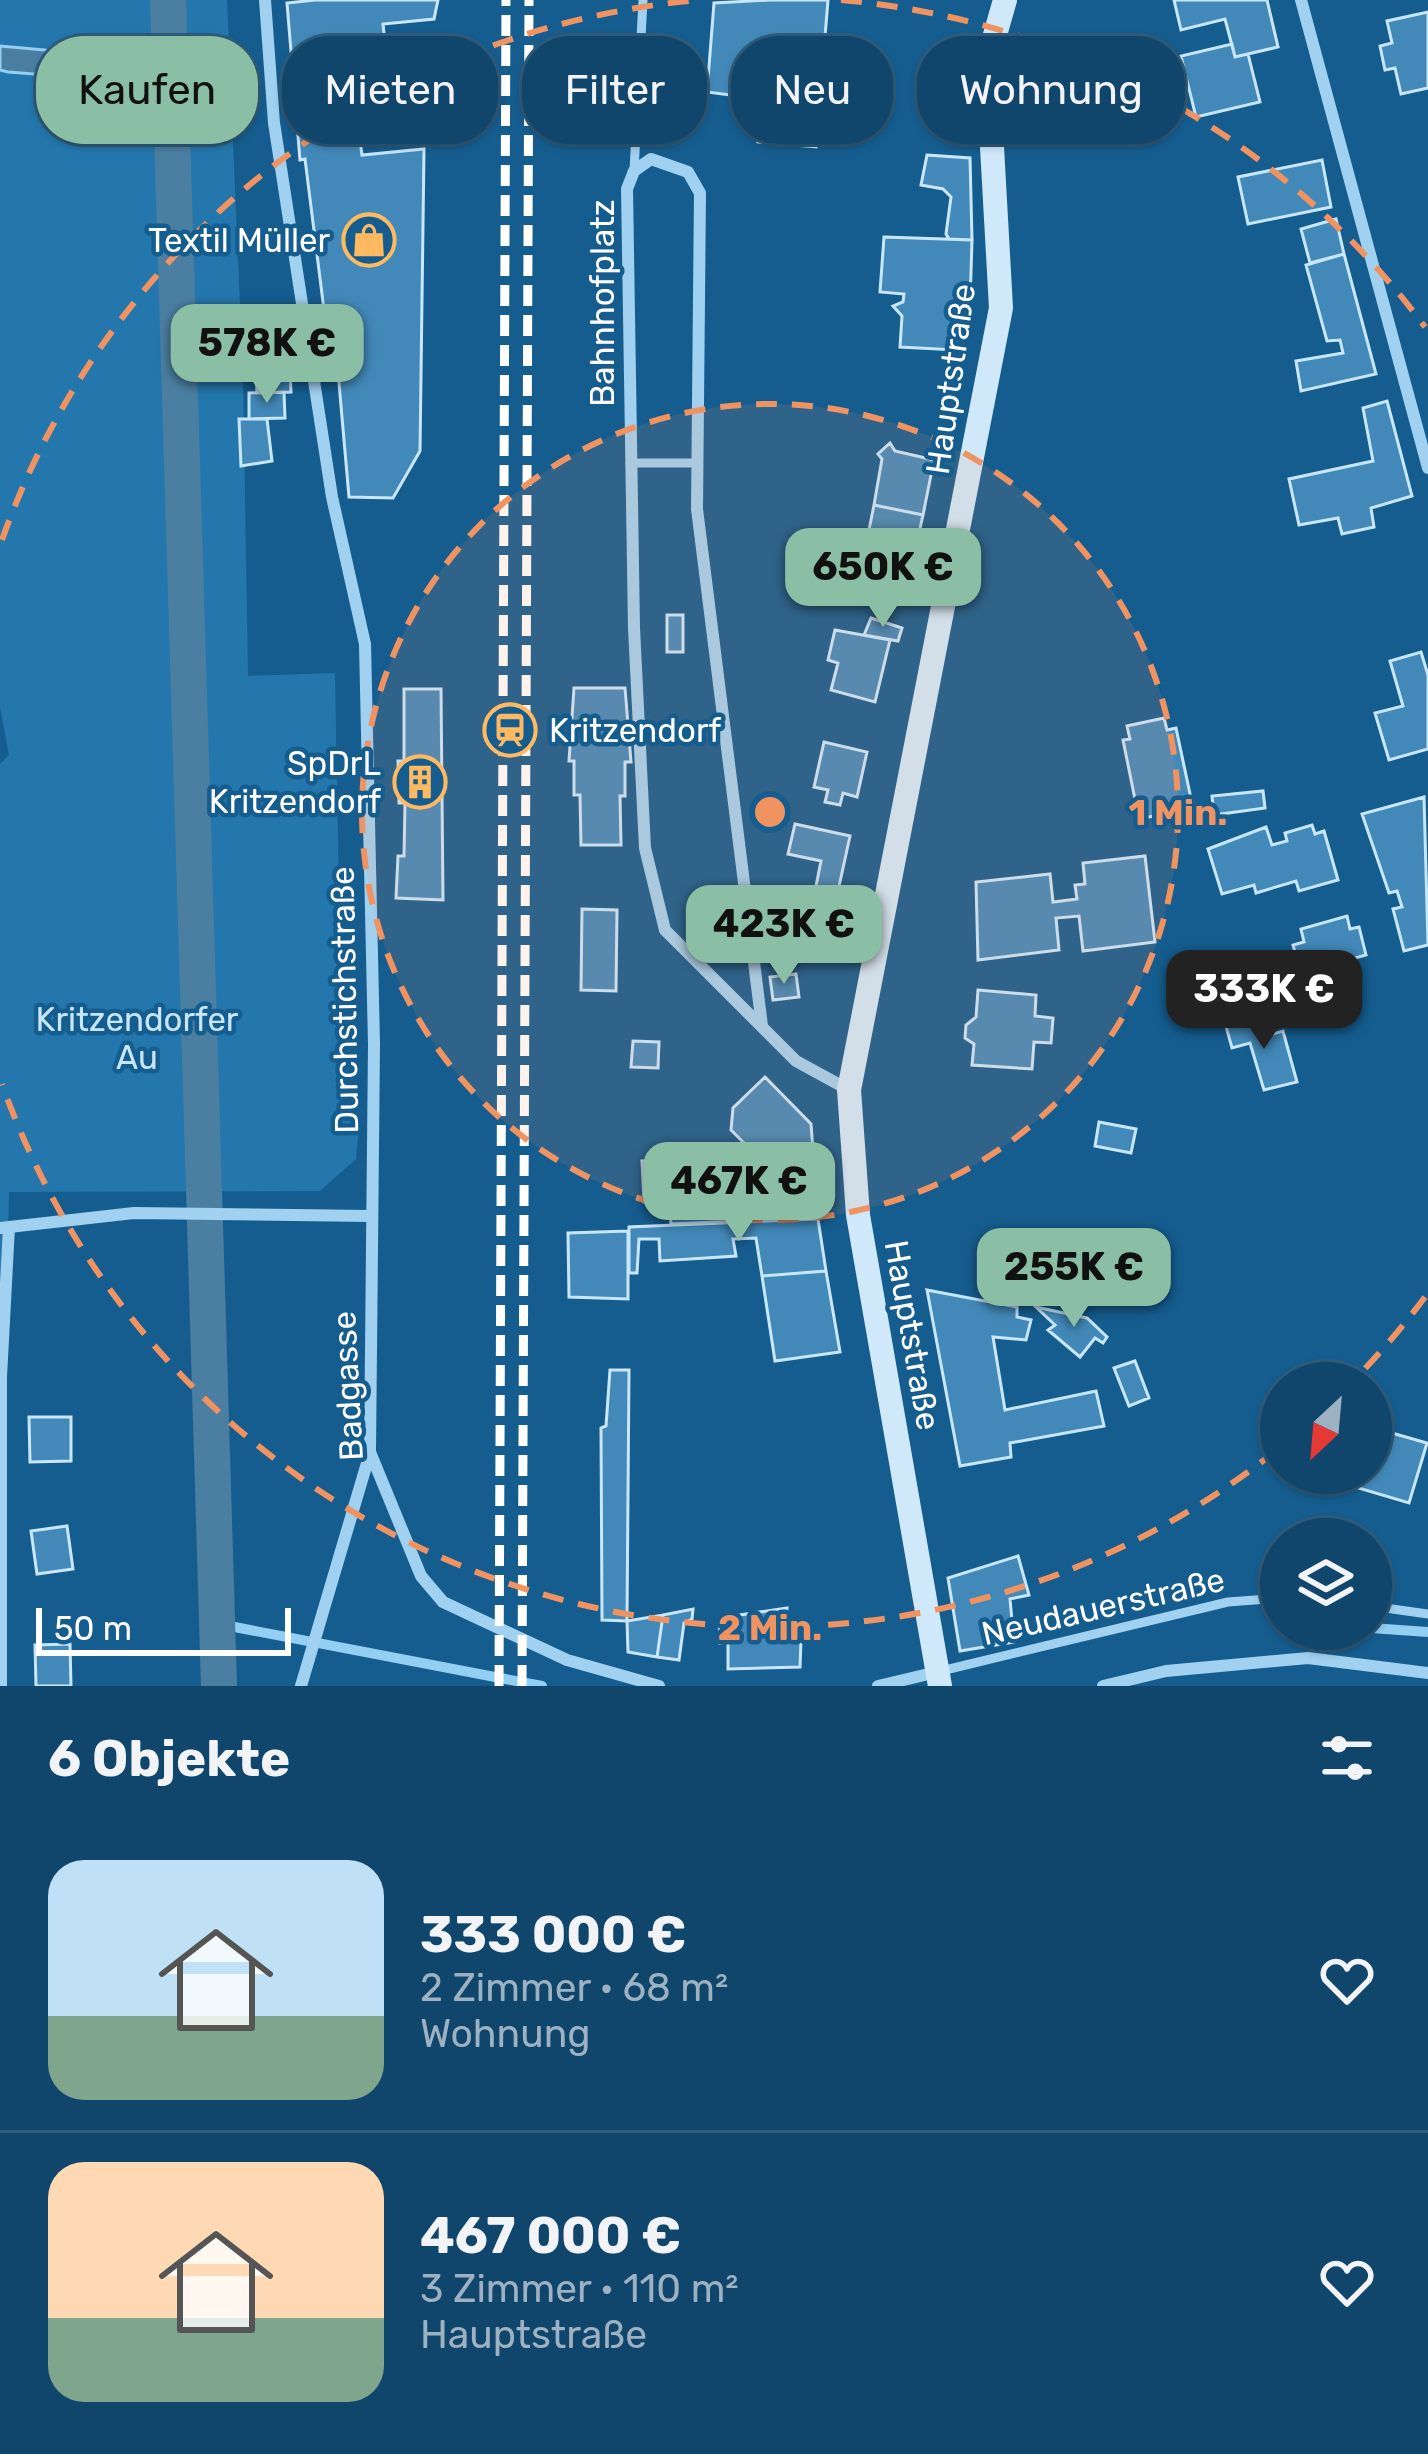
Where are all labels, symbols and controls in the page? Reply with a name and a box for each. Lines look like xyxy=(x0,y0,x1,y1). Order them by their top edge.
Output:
chip: Kaufen xyxy=(36,36,258,144)
chip: Mieten xyxy=(282,36,498,144)
chip: Filter xyxy=(522,36,707,144)
chip: Neu xyxy=(731,36,893,144)
chip: Wohnung xyxy=(917,36,1185,144)
street label: Bahnhofplatz xyxy=(583,199,622,407)
shop icon: Textil Müller xyxy=(341,212,397,268)
place label: Textil Müller xyxy=(148,221,330,260)
street label: Hauptstraße xyxy=(918,281,983,477)
pin: 578K € xyxy=(169,304,365,406)
text: 578K € xyxy=(198,320,336,366)
pin: 650K € xyxy=(785,528,981,630)
text: 650K € xyxy=(812,544,954,590)
station icon: Kritzendorf xyxy=(482,702,538,758)
place label: Kritzendorf xyxy=(549,711,721,750)
place label: SpDrL Kritzendorf xyxy=(209,744,381,821)
building icon: SpDrL Kritzendorf xyxy=(392,754,448,810)
centre of rings xyxy=(749,791,791,833)
text: 1 Min. xyxy=(1128,791,1228,834)
street label: Durchstichstraße xyxy=(323,866,366,1134)
pin: 423K € xyxy=(686,885,882,987)
text: 423K € xyxy=(713,901,855,947)
pin: 333K € xyxy=(1166,950,1362,1052)
text: 333K € xyxy=(1193,966,1335,1012)
park label: Kritzendorfer Au xyxy=(36,1000,239,1077)
pin: 467K € xyxy=(641,1142,837,1244)
text: 467K € xyxy=(670,1158,808,1204)
pin: 255K € xyxy=(976,1228,1172,1330)
street label: Hauptstraße xyxy=(877,1237,948,1433)
text: 255K € xyxy=(1004,1244,1144,1290)
street label: Badgasse xyxy=(324,1310,371,1462)
north arrow xyxy=(1260,1362,1392,1494)
map controls xyxy=(1260,1362,1392,1650)
button: layers xyxy=(1260,1518,1392,1650)
street label: Neudauerstraße xyxy=(978,1560,1228,1653)
scale bar xyxy=(36,1602,291,1655)
text: 2 Min. xyxy=(718,1606,822,1649)
text: 50 m xyxy=(54,1609,132,1648)
icon: filters xyxy=(1314,1725,1380,1791)
text: 6 Objekte xyxy=(48,1728,290,1789)
text: 333 000 € xyxy=(420,1904,687,1965)
icon: home xyxy=(144,1908,288,2052)
icon: heart xyxy=(1314,1947,1380,2013)
text: 2 Zimmer · 68 m² xyxy=(420,1965,728,2011)
text: Wohnung xyxy=(420,2011,591,2057)
text: 467 000 € xyxy=(420,2205,681,2266)
icon: home xyxy=(144,2210,288,2354)
icon: heart xyxy=(1314,2249,1380,2315)
text: 3 Zimmer · 110 m² xyxy=(420,2266,739,2312)
text: Hauptstraße xyxy=(420,2312,647,2358)

